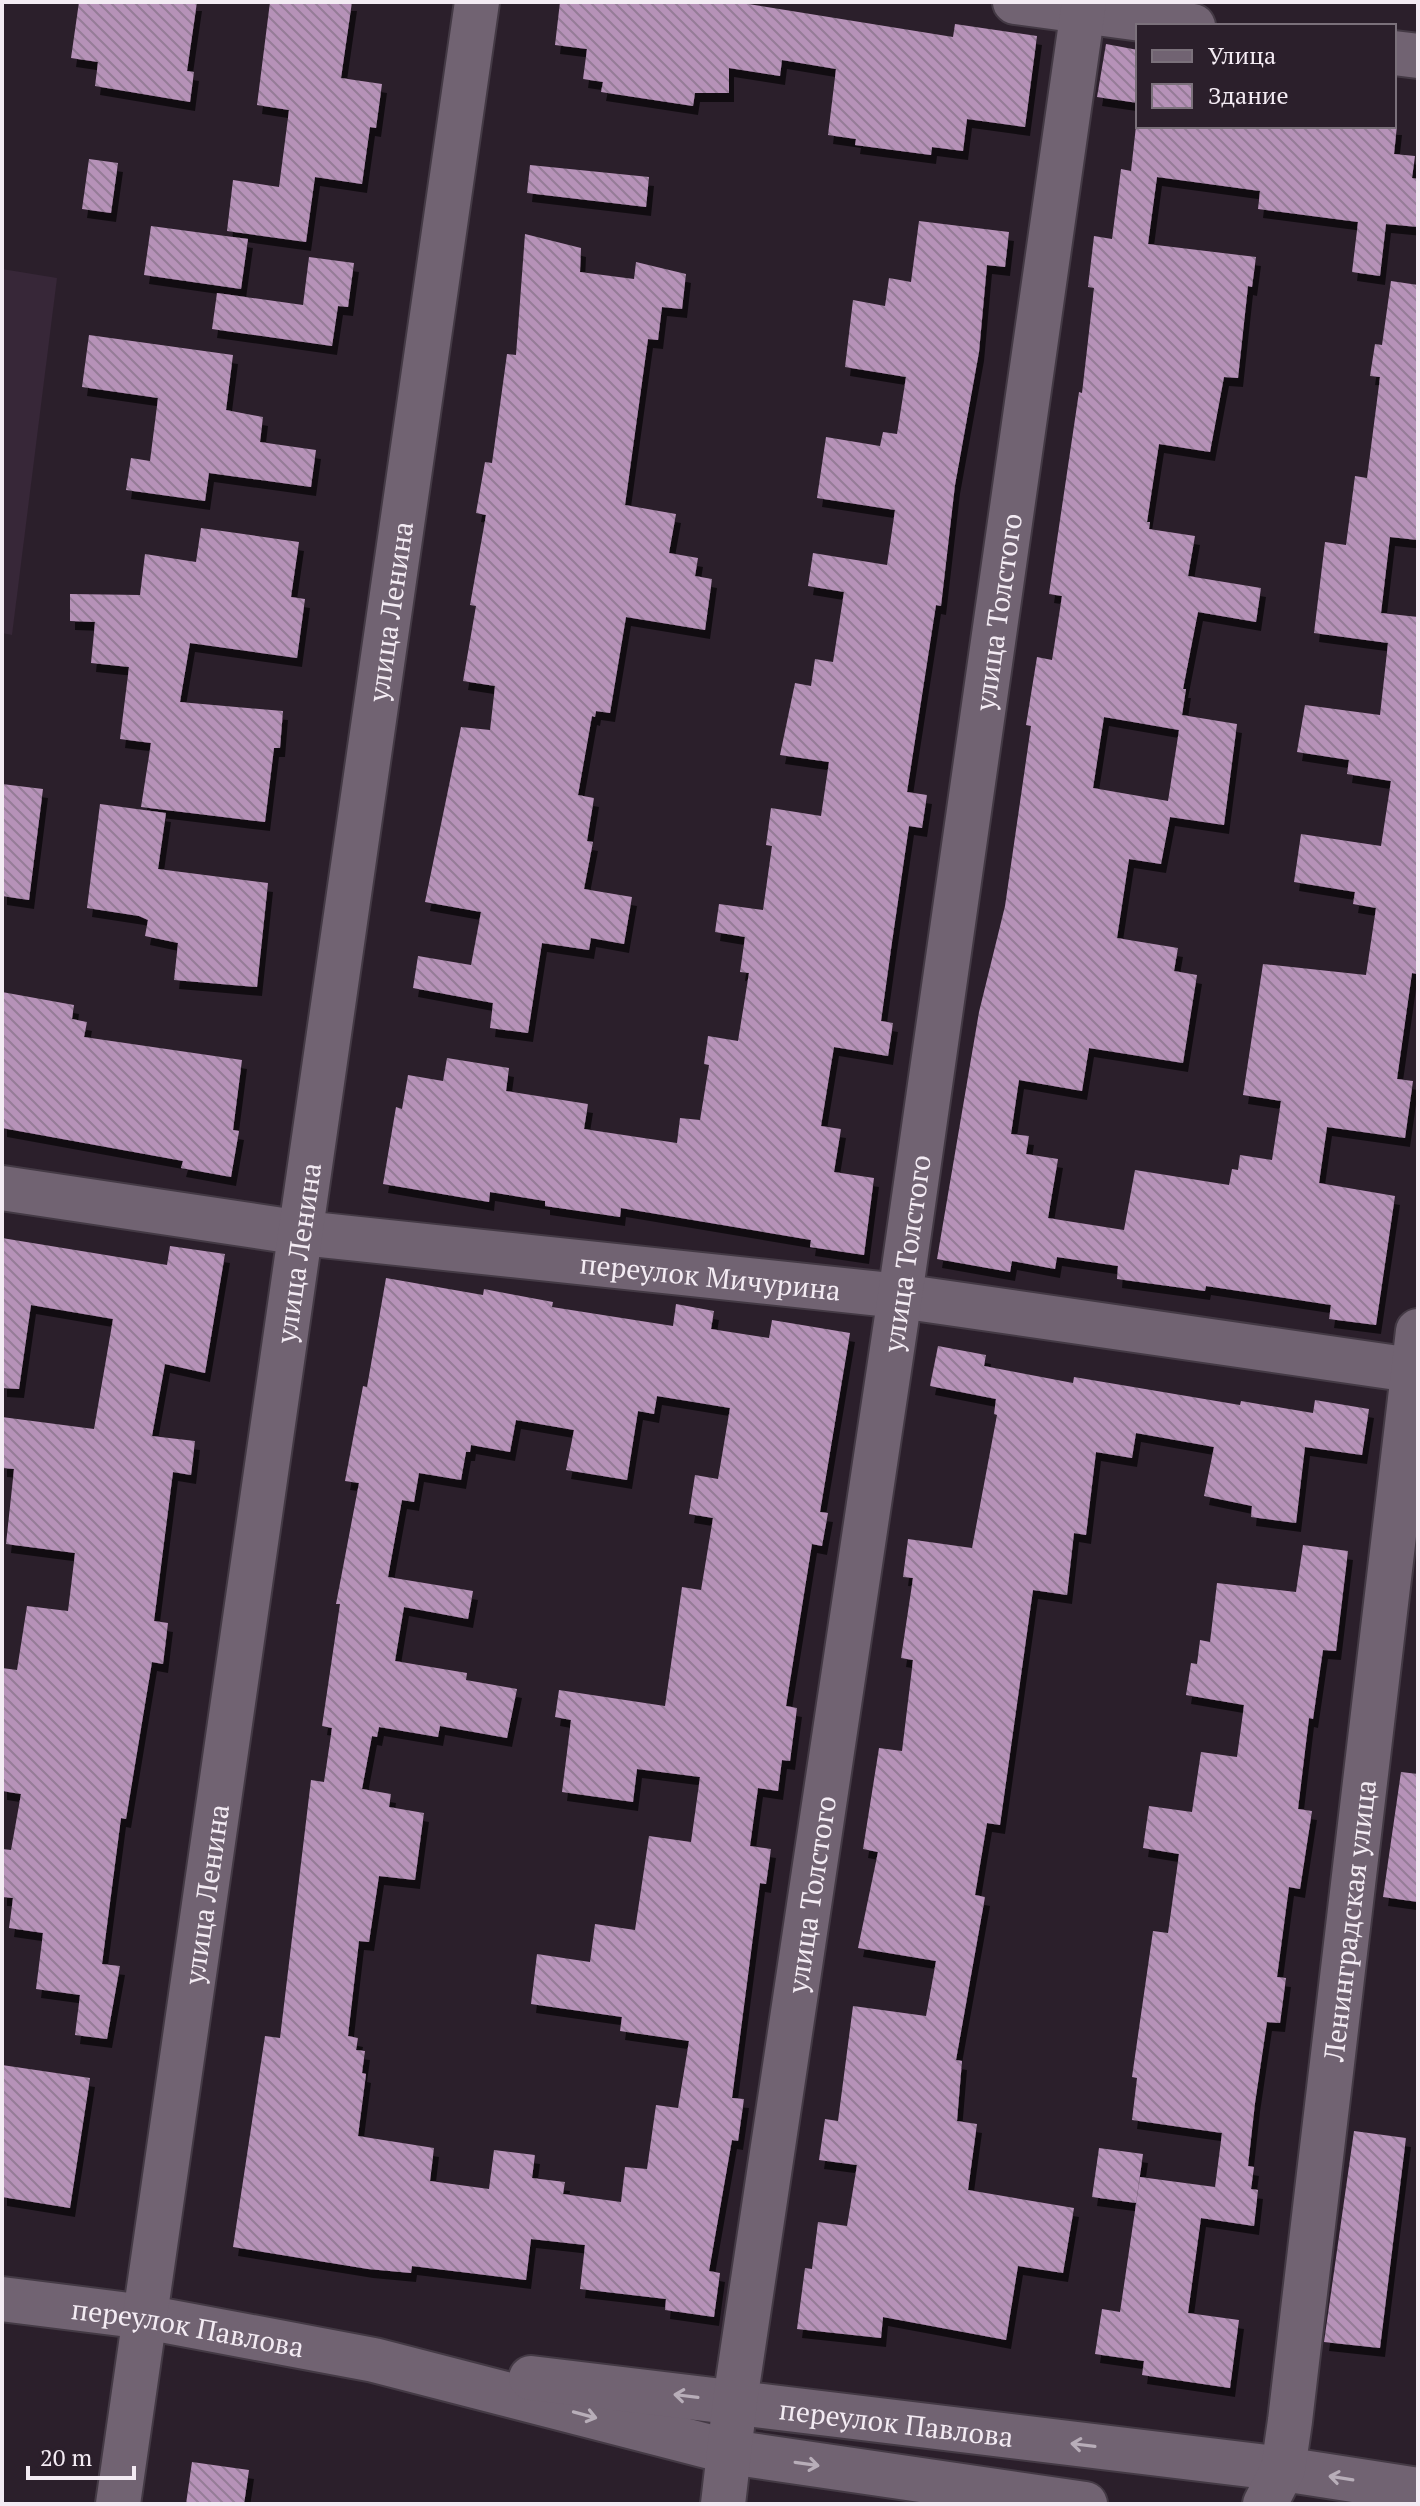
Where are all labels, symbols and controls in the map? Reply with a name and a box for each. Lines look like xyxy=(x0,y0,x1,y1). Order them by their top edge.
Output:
legend xyxy=(1136,24,1396,128)
text: Улица xyxy=(1208,39,1276,71)
text: Здание xyxy=(1208,79,1289,111)
street label: улица Толстого xyxy=(965,511,1030,714)
street label: улица Ленина xyxy=(358,519,421,705)
street label: улица Толстого xyxy=(873,1152,938,1356)
street label: улица Ленина xyxy=(266,1160,329,1346)
street label: переулок Мичурина xyxy=(578,1244,843,1308)
street label: Ленинградская улица xyxy=(1314,1778,1384,2064)
street label: улица Толстого xyxy=(778,1793,844,1996)
street label: улица Ленина xyxy=(174,1802,237,1988)
street label: переулок Павлова xyxy=(69,2289,307,2365)
one-way arrow xyxy=(673,2388,700,2403)
street label: переулок Павлова xyxy=(777,2390,1015,2455)
one-way arrow xyxy=(571,2408,597,2423)
scale bar xyxy=(28,2430,134,2480)
one-way arrow xyxy=(1070,2437,1097,2452)
text: 20 m xyxy=(40,2441,92,2473)
one-way arrow xyxy=(794,2457,819,2472)
one-way arrow xyxy=(1329,2470,1354,2485)

